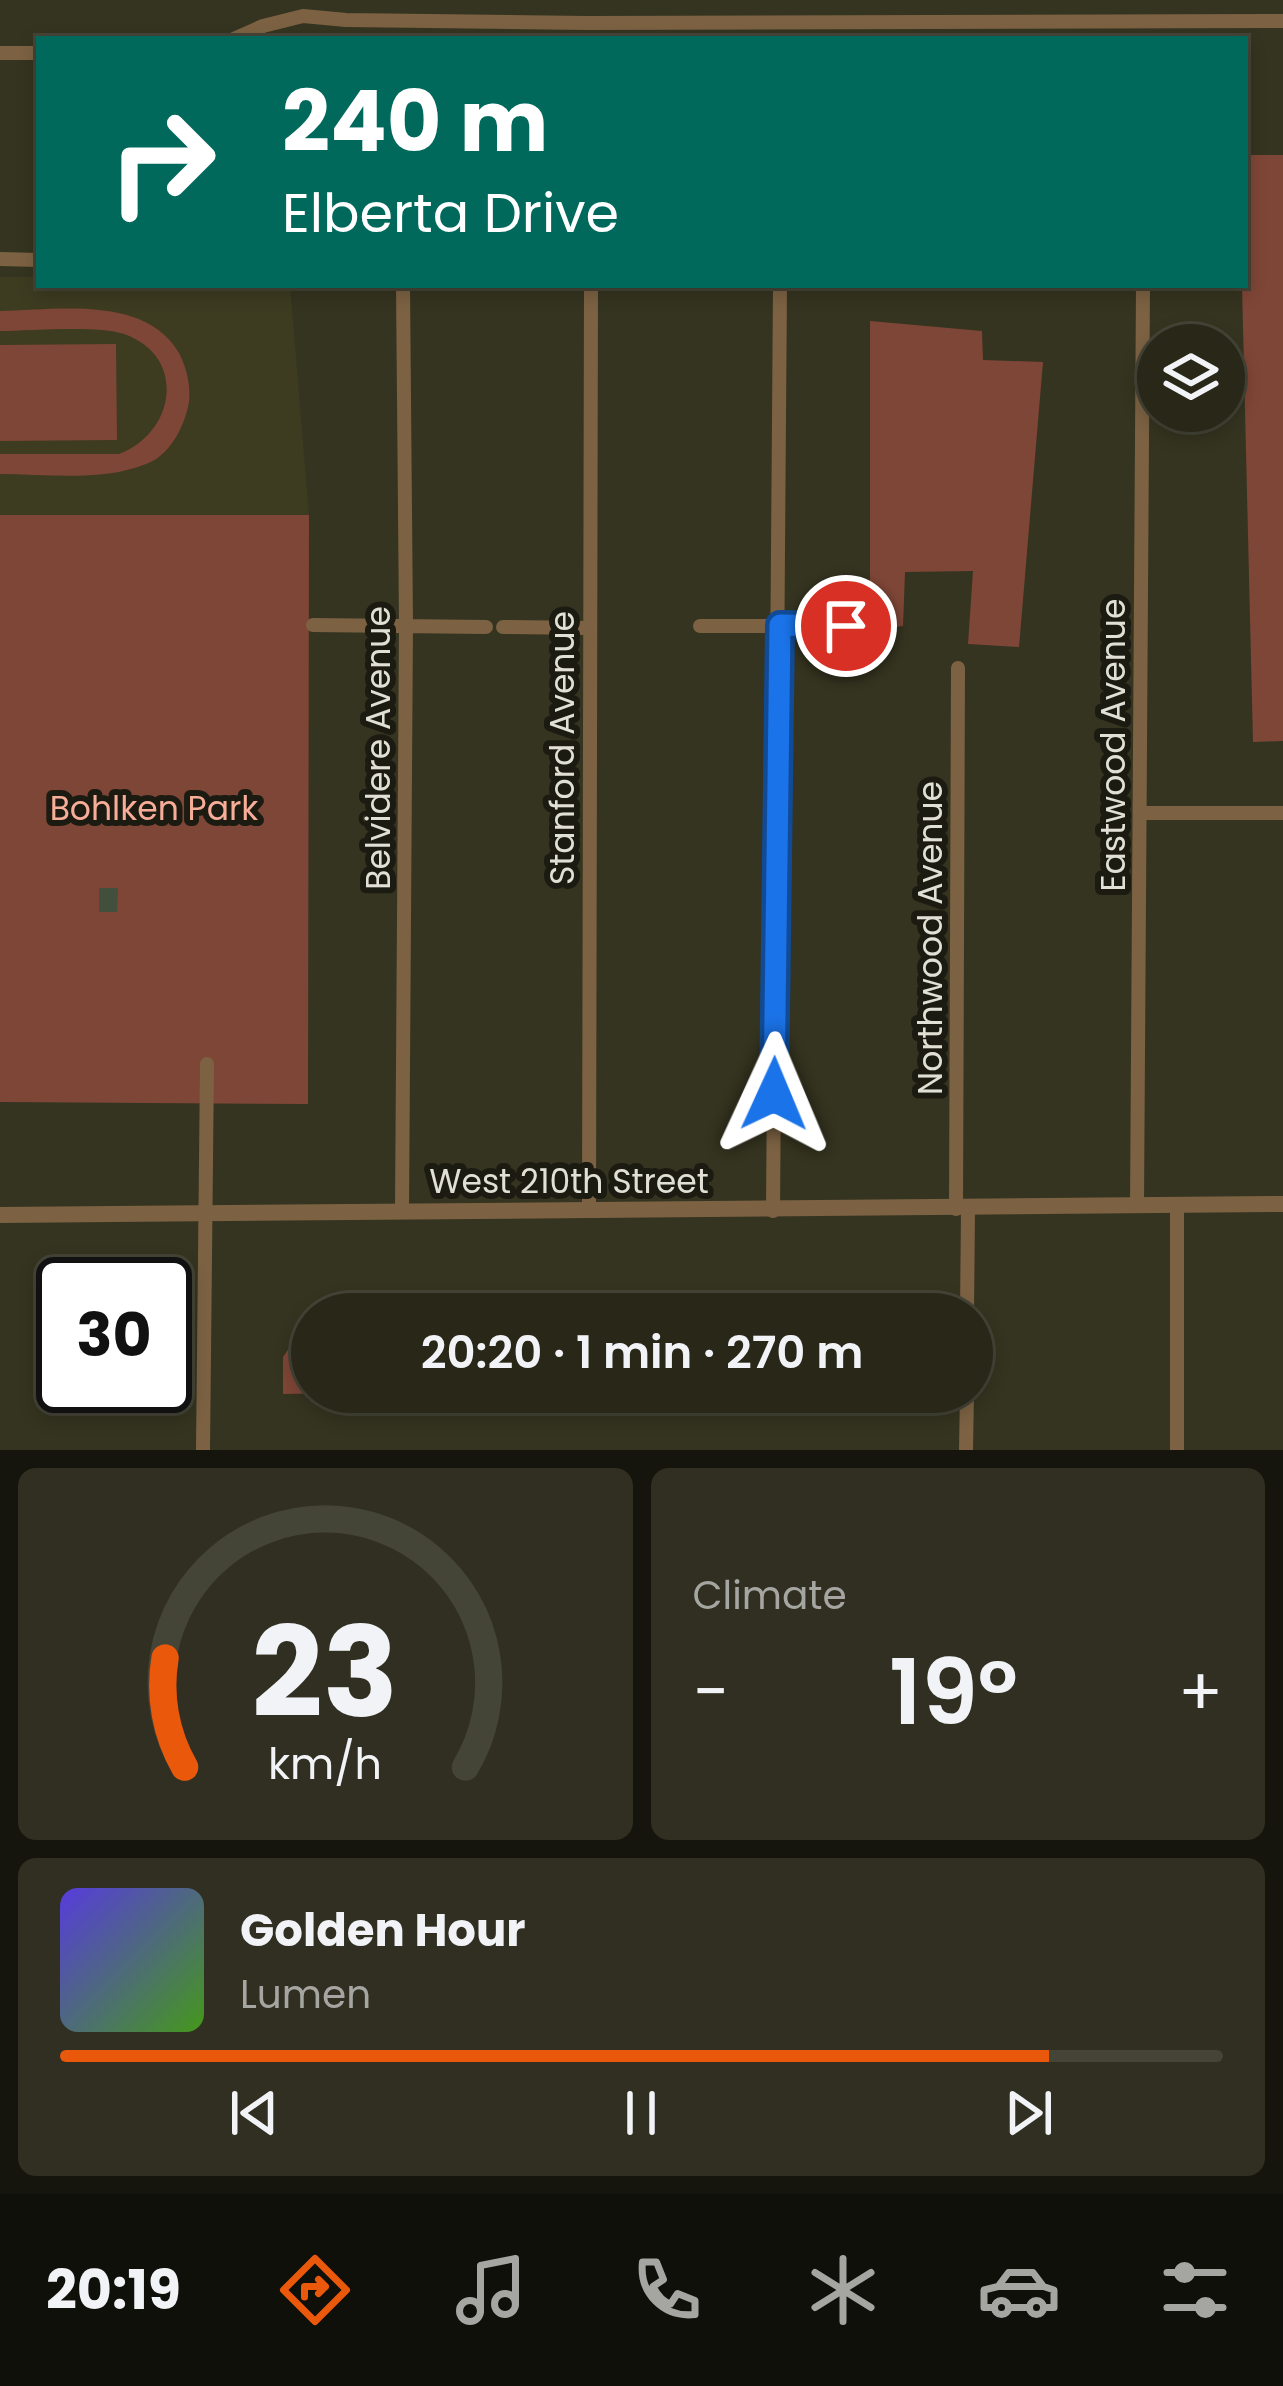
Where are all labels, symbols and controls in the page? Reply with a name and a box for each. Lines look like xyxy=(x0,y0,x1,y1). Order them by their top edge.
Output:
text: 240 m xyxy=(282,63,548,180)
icon: right xyxy=(84,84,240,240)
text: Elberta Drive xyxy=(282,175,619,251)
map controls xyxy=(1137,324,1245,432)
button: layers xyxy=(1137,324,1245,432)
pin xyxy=(795,575,897,677)
icon: arrive xyxy=(813,593,879,659)
street label: Eastwood Avenue xyxy=(1090,599,1137,891)
street label: Belvidere Avenue xyxy=(355,606,402,890)
street label: Stanford Avenue xyxy=(539,611,586,885)
street label: Northwood Avenue xyxy=(907,781,954,1095)
park label: Bohlken Park xyxy=(50,785,258,832)
position arrow xyxy=(711,1031,837,1157)
street label: West 210th Street xyxy=(429,1158,709,1205)
speed limit sign: 30 xyxy=(36,1257,192,1413)
text: 20:20 · 1 min · 270 m xyxy=(421,1321,863,1384)
text: Climate xyxy=(693,1568,847,1623)
text: 23 xyxy=(252,1585,399,1760)
text: 19° xyxy=(889,1629,1018,1756)
text: − xyxy=(693,1646,729,1738)
text: + xyxy=(1178,1646,1223,1738)
text: km/h xyxy=(268,1734,382,1794)
text: Golden Hour xyxy=(240,1899,526,1962)
text: Lumen xyxy=(240,1967,371,2022)
icon: previous xyxy=(221,2080,287,2146)
icon: pause xyxy=(608,2080,674,2146)
icon: next xyxy=(996,2080,1062,2146)
icon: directions xyxy=(273,2248,357,2332)
icon: music xyxy=(449,2248,533,2332)
icon: phone xyxy=(625,2248,709,2332)
icon: climate xyxy=(801,2248,885,2332)
icon: car xyxy=(977,2248,1061,2332)
icon: filters xyxy=(1153,2248,1237,2332)
text: 20:19 xyxy=(46,2252,181,2328)

